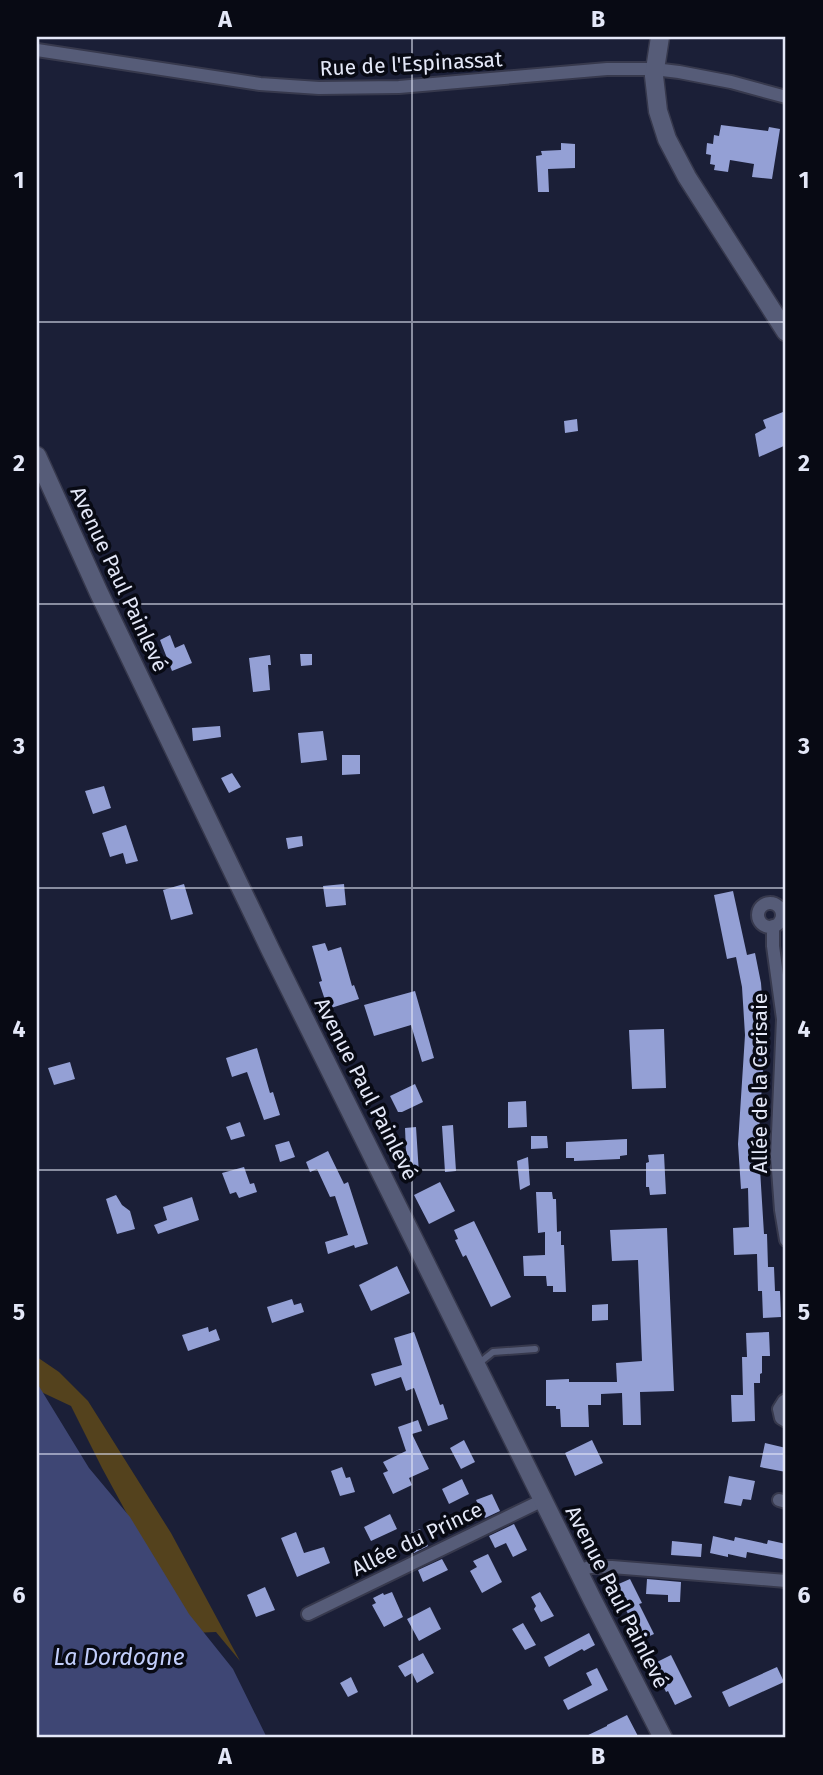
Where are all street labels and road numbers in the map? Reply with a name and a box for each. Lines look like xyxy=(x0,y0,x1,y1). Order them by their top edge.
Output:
street label: Rue de l'Espinassat xyxy=(319,46,503,82)
street label: Avenue Paul Painlevé xyxy=(65,482,173,676)
street label: Avenue Paul Painlevé xyxy=(309,993,423,1185)
street label: Allée de la Cerisaie xyxy=(747,993,773,1173)
street label: Allée du Prince xyxy=(347,1496,487,1582)
street label: Avenue Paul Painlevé xyxy=(560,1501,674,1693)

